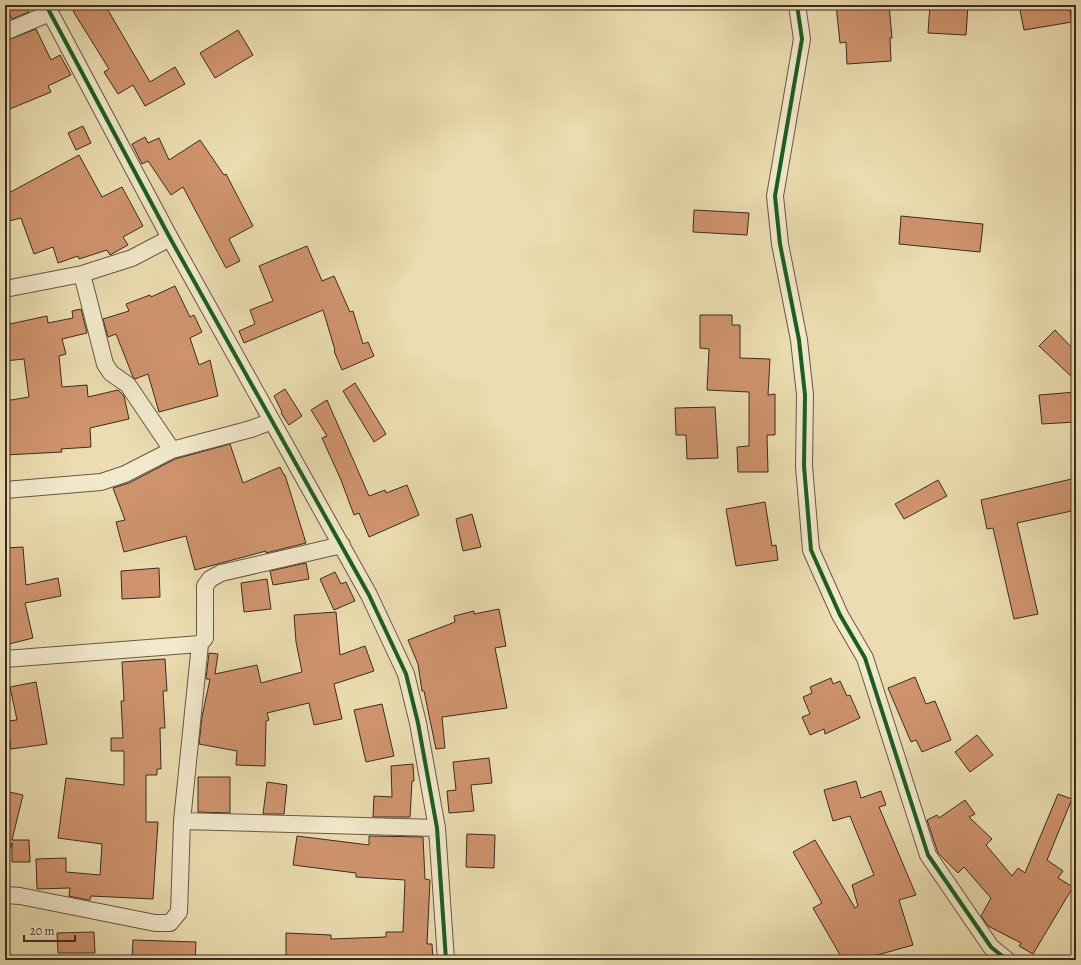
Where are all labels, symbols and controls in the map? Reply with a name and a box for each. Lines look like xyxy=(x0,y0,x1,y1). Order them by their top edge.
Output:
scale bar xyxy=(24,917,75,943)
text: 20 m xyxy=(30,923,54,939)

